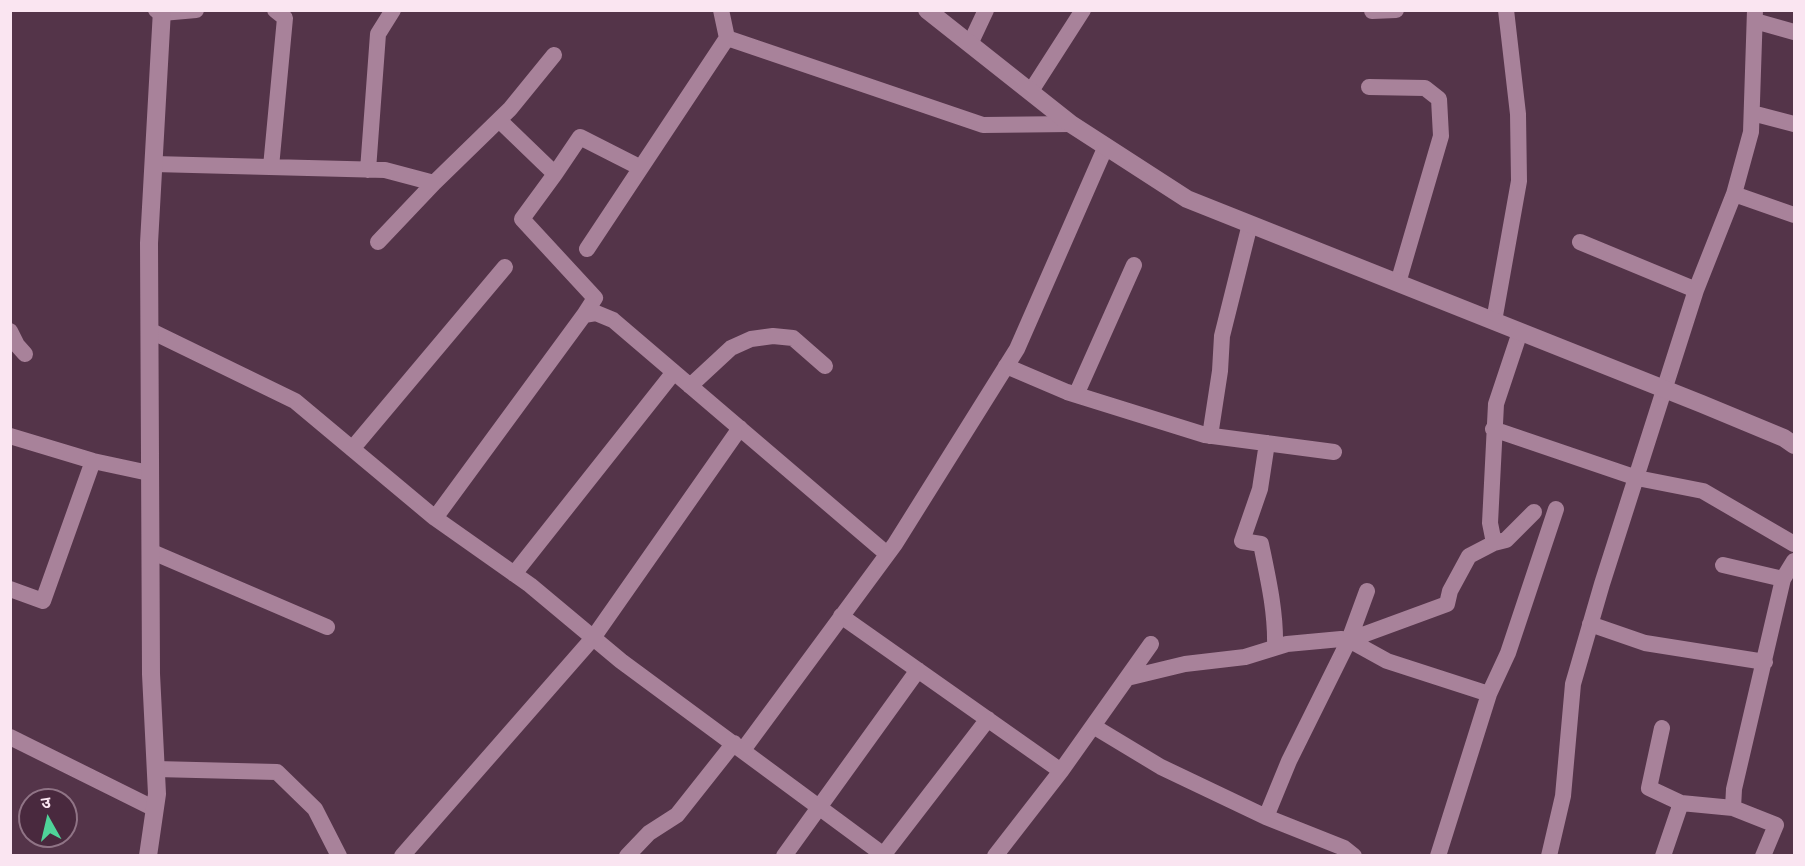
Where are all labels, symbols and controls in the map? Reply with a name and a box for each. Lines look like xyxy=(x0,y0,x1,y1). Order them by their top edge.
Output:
north arrow xyxy=(18,788,78,848)
text: उ xyxy=(40,791,52,814)

